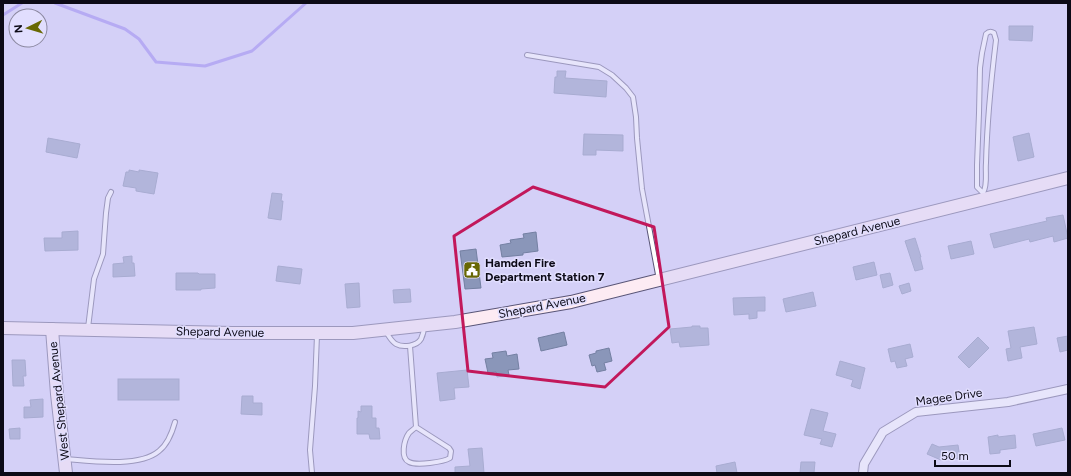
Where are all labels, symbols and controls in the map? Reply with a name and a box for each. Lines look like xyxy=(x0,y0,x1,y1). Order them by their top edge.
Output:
north arrow xyxy=(8,8,48,48)
text: N xyxy=(12,24,25,34)
street label: Shepard Avenue xyxy=(812,213,902,248)
place label: Hamden Fire Department Station 7 xyxy=(485,256,605,284)
public building icon: Hamden Fire Department Station 7 xyxy=(462,260,482,280)
street label: Shepard Avenue xyxy=(497,291,587,321)
street label: Shepard Avenue xyxy=(176,324,265,340)
street label: West Shepard Avenue xyxy=(46,341,72,461)
street label: Magee Drive xyxy=(915,385,984,409)
scale bar xyxy=(935,442,1010,468)
text: 50 m xyxy=(941,449,969,463)

